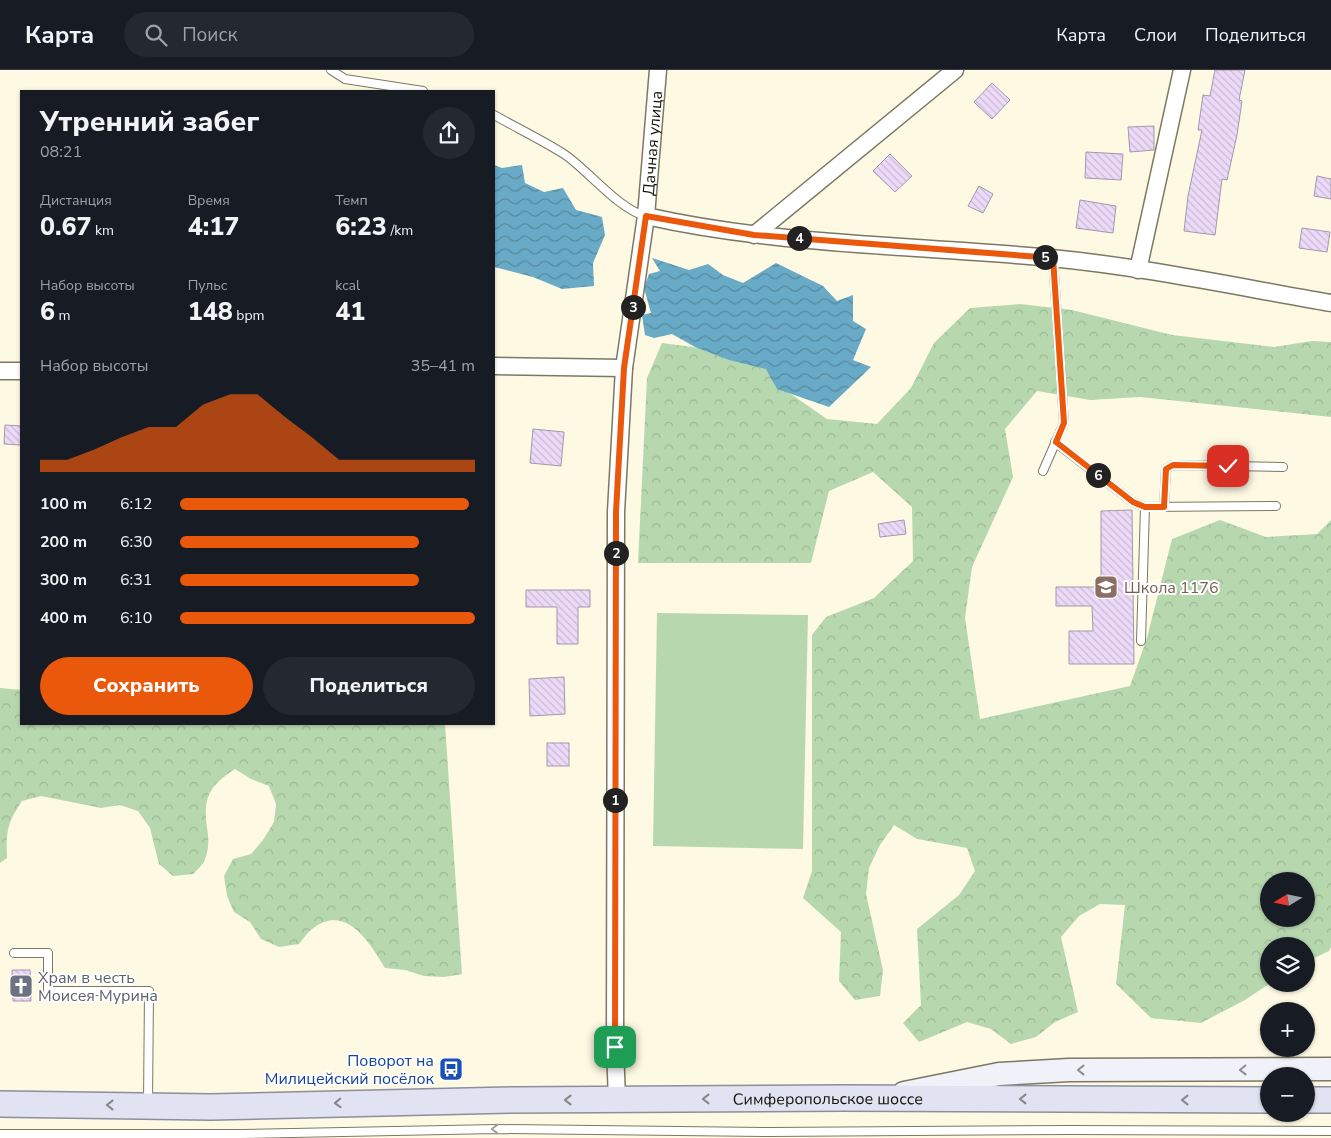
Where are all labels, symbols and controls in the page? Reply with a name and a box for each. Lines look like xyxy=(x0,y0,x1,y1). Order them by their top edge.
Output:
search box xyxy=(124,12,474,57)
text: Карта xyxy=(25,19,94,51)
icon: search xyxy=(142,21,170,49)
text: Поиск xyxy=(182,22,237,48)
text: Карта xyxy=(1056,23,1106,47)
text: Слои xyxy=(1134,23,1177,47)
text: Поделиться xyxy=(1205,23,1306,47)
street label: Дачная улица xyxy=(638,90,668,197)
text: Утренний забег xyxy=(40,103,259,141)
button: share xyxy=(423,107,475,159)
text: 08:21 xyxy=(40,141,82,163)
text: Дистанция xyxy=(40,191,112,210)
text: Время xyxy=(188,191,230,210)
text: Темп xyxy=(335,191,368,210)
text: 0.67 xyxy=(40,210,92,244)
text: 4:17 xyxy=(188,210,239,244)
text: 6:23 xyxy=(335,210,387,244)
text: km xyxy=(92,221,114,240)
text: /km xyxy=(387,221,413,240)
pin: 4 xyxy=(786,226,812,250)
text: 4 xyxy=(795,229,804,248)
pin: 5 xyxy=(1032,244,1058,270)
text: 5 xyxy=(1041,248,1050,267)
text: Набор высоты xyxy=(40,276,135,295)
text: Пульс xyxy=(188,276,227,295)
text: kcal xyxy=(335,276,360,295)
pin: 3 xyxy=(620,294,646,320)
text: 6 xyxy=(40,295,55,329)
text: 148 xyxy=(188,295,233,329)
text: 41 xyxy=(335,295,365,329)
text: 3 xyxy=(629,298,638,317)
text: m xyxy=(55,306,71,325)
text: bpm xyxy=(233,306,265,325)
text: Набор высоты xyxy=(40,355,148,377)
text: 35–41 m xyxy=(411,355,475,377)
pin xyxy=(1207,445,1249,487)
icon: check xyxy=(1214,452,1242,480)
pin: 6 xyxy=(1086,462,1110,488)
text: 6 xyxy=(1094,466,1103,485)
text: 100 m xyxy=(40,493,87,515)
text: 6:12 xyxy=(120,493,152,515)
text: 200 m xyxy=(40,531,87,553)
text: 6:30 xyxy=(120,531,152,553)
pin: 2 xyxy=(604,540,628,566)
text: 2 xyxy=(612,544,621,563)
text: 300 m xyxy=(40,569,87,591)
text: 6:31 xyxy=(120,569,152,591)
school or university icon: Школа 1176 xyxy=(1093,574,1119,600)
place label: Школа 1176 xyxy=(1124,577,1218,599)
text: 400 m xyxy=(40,607,87,629)
text: 6:10 xyxy=(120,607,152,629)
button: Сохранить xyxy=(40,657,253,715)
button: Поделиться xyxy=(263,657,475,715)
pin: 1 xyxy=(602,788,628,812)
text: 1 xyxy=(611,791,620,810)
north arrow xyxy=(1260,872,1315,928)
map controls xyxy=(1260,872,1315,1122)
button: layers xyxy=(1260,937,1315,992)
place label: Храм в честь Моисея Мурина xyxy=(38,967,158,1007)
church icon: Храм в честь Моисея Мурина xyxy=(8,973,34,999)
button: + xyxy=(1260,1002,1315,1057)
pin xyxy=(594,1026,636,1068)
icon: arrive xyxy=(601,1033,629,1061)
place label: Поворот на Милицейский посёлок xyxy=(265,1050,435,1090)
bus stop icon: Поворот на Милицейский посёлок xyxy=(438,1056,464,1082)
one-way arrow xyxy=(1077,1065,1084,1075)
one-way arrow xyxy=(1239,1065,1247,1075)
button: − xyxy=(1260,1067,1315,1122)
street label: Симферопольское шоссе xyxy=(733,1088,923,1111)
one-way arrow xyxy=(702,1094,710,1104)
one-way arrow xyxy=(1018,1094,1026,1104)
one-way arrow xyxy=(564,1095,572,1105)
one-way arrow xyxy=(1181,1095,1188,1105)
one-way arrow xyxy=(333,1098,341,1108)
one-way arrow xyxy=(106,1100,114,1110)
one-way arrow xyxy=(491,1124,498,1134)

